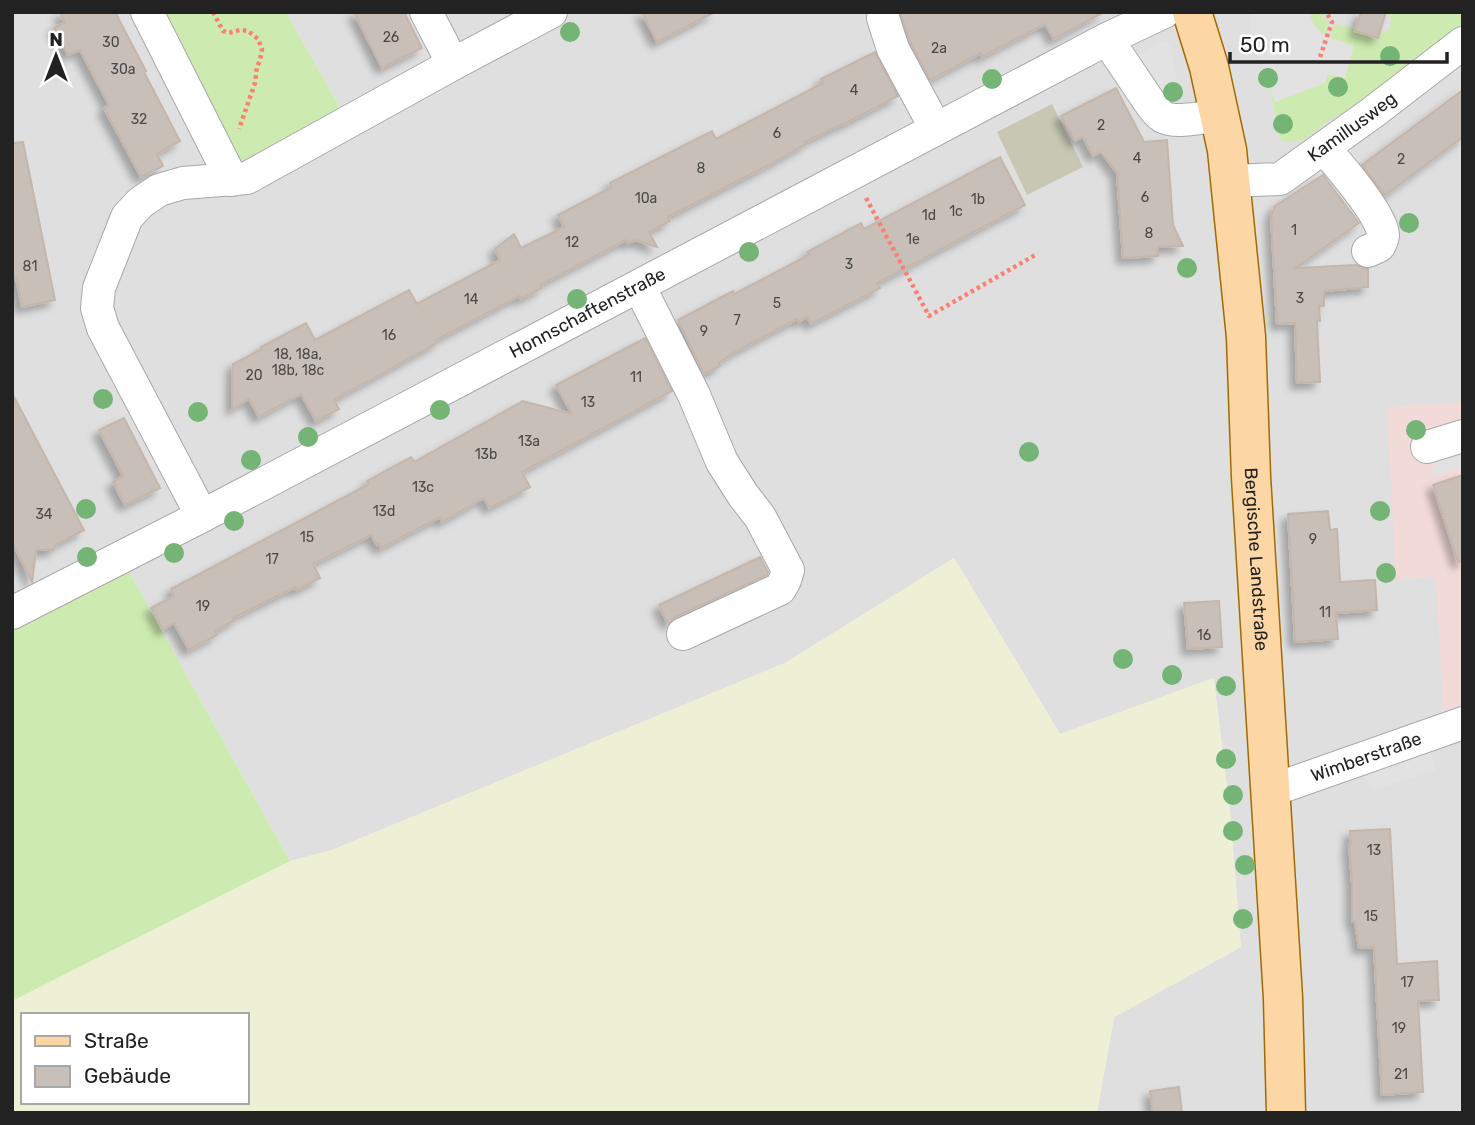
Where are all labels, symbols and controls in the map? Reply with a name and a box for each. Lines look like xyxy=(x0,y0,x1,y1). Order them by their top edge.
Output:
north arrow xyxy=(21,21,91,91)
scale bar xyxy=(1230,21,1447,65)
text: N xyxy=(49,28,63,51)
house number: 26 xyxy=(383,29,399,46)
text: 50 m xyxy=(1240,32,1290,57)
house number: 30 xyxy=(102,34,120,51)
house number: 2a xyxy=(931,40,947,57)
house number: 30a xyxy=(110,61,136,78)
house number: 4 xyxy=(850,82,859,99)
street label: Kamillusweg xyxy=(1303,87,1401,167)
house number: 32 xyxy=(131,111,147,128)
house number: 2 xyxy=(1097,117,1105,134)
house number: 6 xyxy=(773,125,781,142)
house number: 4 xyxy=(1133,150,1142,167)
house number: 2 xyxy=(1397,151,1405,168)
house number: 8 xyxy=(697,160,706,177)
house number: 6 xyxy=(1141,189,1149,206)
house number: 10a xyxy=(635,190,657,207)
house number: 1b xyxy=(971,191,985,208)
house number: 1c xyxy=(949,203,963,220)
house number: 1d xyxy=(922,207,936,224)
house number: 1 xyxy=(1291,222,1297,239)
house number: 8 xyxy=(1145,225,1154,242)
house number: 1e xyxy=(906,231,920,248)
house number: 12 xyxy=(565,234,579,251)
house number: 3 xyxy=(845,256,853,273)
house number: 81 xyxy=(23,258,37,275)
street label: Honnschaftenstraße xyxy=(506,263,669,363)
house number: 3 xyxy=(1296,290,1304,307)
house number: 14 xyxy=(464,291,479,308)
house number: 5 xyxy=(773,295,781,312)
house number: 7 xyxy=(733,312,741,329)
house number: 9 xyxy=(700,323,708,340)
house number: 16 xyxy=(382,327,396,344)
house number: 18, 18a, 18b, 18c xyxy=(272,346,325,379)
house number: 20 xyxy=(245,367,263,384)
house number: 11 xyxy=(630,369,642,386)
house number: 13 xyxy=(581,394,595,411)
house number: 13a xyxy=(518,433,540,450)
house number: 13b xyxy=(475,446,497,463)
street label: Bergische Landstraße xyxy=(1240,467,1273,652)
house number: 13c xyxy=(412,479,434,496)
house number: 13d xyxy=(373,503,395,520)
house number: 34 xyxy=(35,506,53,523)
house number: 15 xyxy=(300,529,314,546)
house number: 9 xyxy=(1309,531,1317,548)
house number: 17 xyxy=(265,551,279,568)
house number: 19 xyxy=(196,598,210,615)
house number: 11 xyxy=(1319,604,1331,621)
house number: 16 xyxy=(1197,627,1211,644)
street label: Wimberstraße xyxy=(1308,727,1425,787)
house number: 13 xyxy=(1367,842,1381,859)
house number: 15 xyxy=(1364,908,1378,925)
house number: 17 xyxy=(1400,974,1414,991)
legend xyxy=(21,1013,248,1104)
house number: 19 xyxy=(1392,1020,1406,1037)
text: Straße xyxy=(84,1028,149,1053)
text: Gebäude xyxy=(84,1063,171,1088)
house number: 21 xyxy=(1394,1066,1408,1083)

